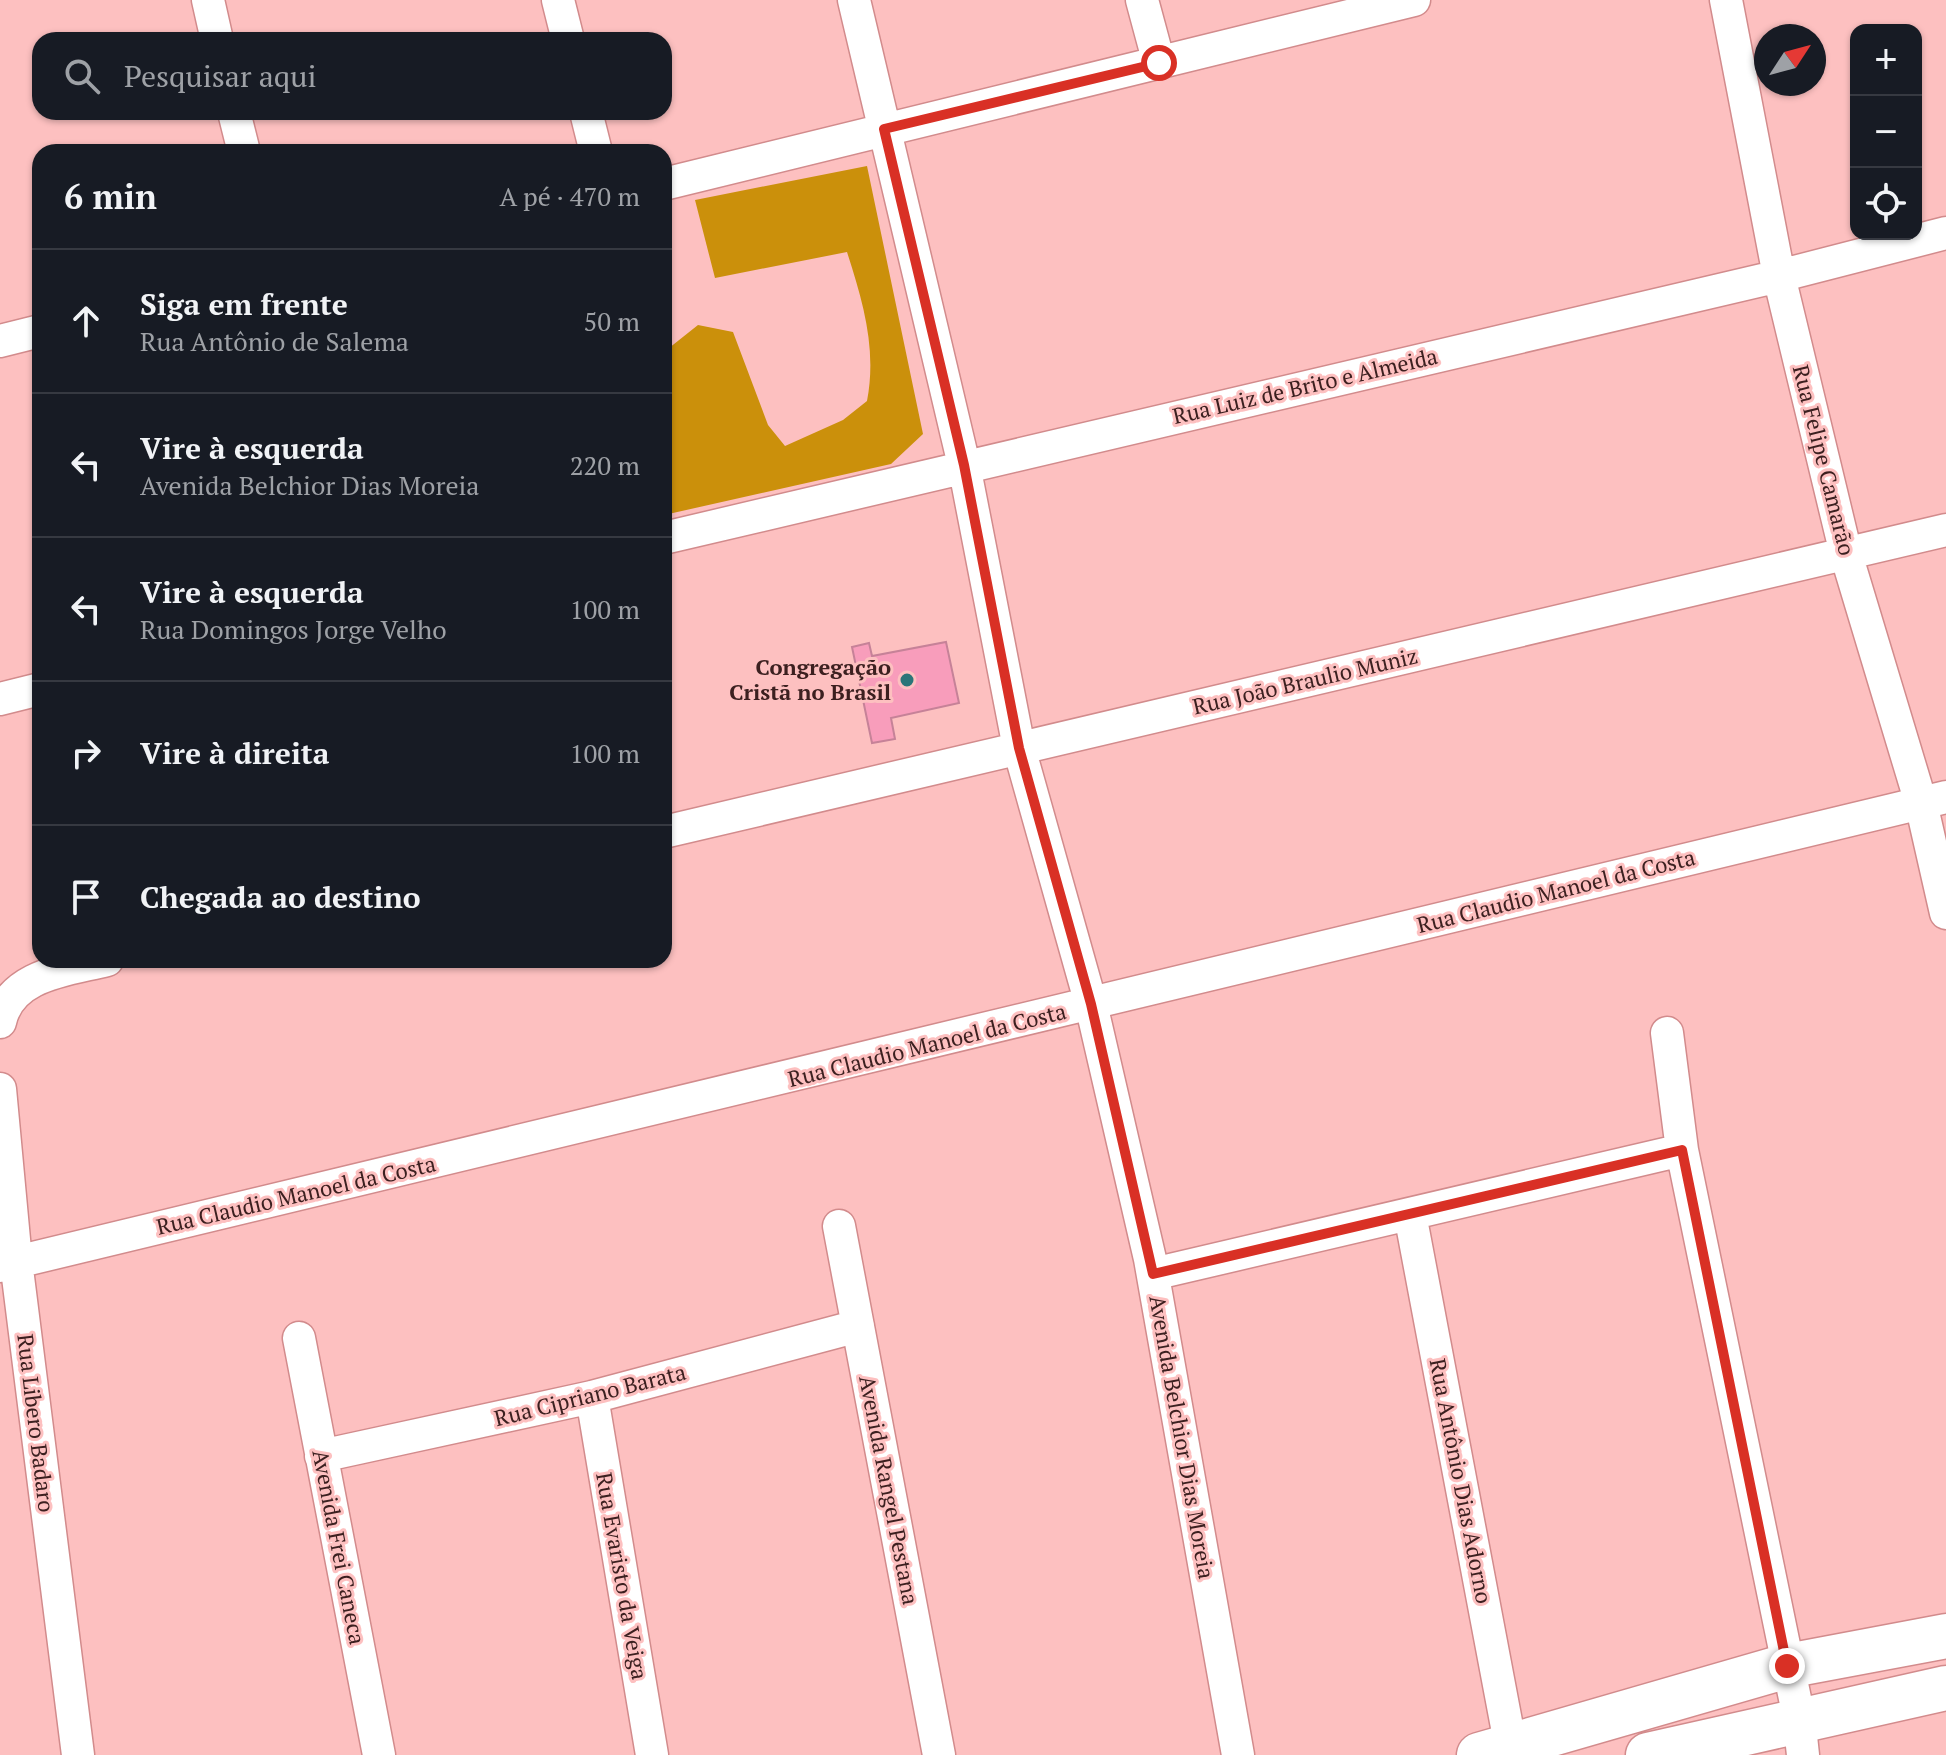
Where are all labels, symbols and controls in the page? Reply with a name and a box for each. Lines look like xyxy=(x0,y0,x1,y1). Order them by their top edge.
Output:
north arrow xyxy=(1754,24,1826,96)
map controls xyxy=(1850,24,1922,240)
button: + xyxy=(1850,24,1922,96)
search box xyxy=(32,32,672,120)
route start xyxy=(1141,45,1177,81)
icon: search xyxy=(60,54,104,98)
text: Pesquisar aqui xyxy=(124,56,317,96)
button: − xyxy=(1850,96,1922,168)
button: locate xyxy=(1850,168,1922,240)
text: 6 min xyxy=(64,174,157,219)
text: A pé · 470 m xyxy=(499,179,640,213)
text: Siga em frente xyxy=(140,284,348,324)
icon: ahead xyxy=(64,299,108,343)
text: 50 m xyxy=(584,304,640,338)
text: Rua Antônio de Salema xyxy=(140,324,409,358)
street label: Rua Luiz de Brito e Almeida xyxy=(1170,341,1440,430)
street label: Rua Felipe Camarão xyxy=(1787,362,1862,558)
text: Vire à esquerda xyxy=(140,428,364,468)
icon: left xyxy=(64,443,108,487)
text: 220 m xyxy=(570,448,640,482)
text: Avenida Belchior Dias Moreia xyxy=(140,468,479,502)
text: Vire à esquerda xyxy=(140,572,364,612)
icon: left xyxy=(64,587,108,631)
text: 100 m xyxy=(570,592,640,626)
text: Rua Domingos Jorge Velho xyxy=(140,612,447,646)
street label: Rua João Braulio Muniz xyxy=(1190,641,1420,721)
place label: Congregação Cristã no Brasil xyxy=(729,652,891,706)
marker: Congregação Cristã no Brasil xyxy=(898,671,916,689)
icon: right xyxy=(64,731,108,775)
text: Vire à direita xyxy=(140,733,330,773)
text: 100 m xyxy=(570,736,640,770)
street label: Rua Claudio Manoel da Costa xyxy=(1414,842,1698,939)
icon: arrive xyxy=(64,875,108,919)
text: Chegada ao destino xyxy=(140,877,421,917)
street label: Rua Claudio Manoel da Costa xyxy=(785,996,1069,1093)
street label: Rua Claudio Manoel da Costa xyxy=(153,1148,438,1241)
street label: Avenida Belchior Dias Moreia xyxy=(1143,1293,1222,1581)
street label: Rua Libero Badaro xyxy=(11,1332,62,1514)
street label: Rua Antônio Dias Adorno xyxy=(1423,1356,1499,1606)
street label: Rua Cipriano Barata xyxy=(491,1357,689,1432)
street label: Avenida Rangel Pestana xyxy=(853,1373,926,1607)
street label: Avenida Frei Caneca xyxy=(306,1447,373,1647)
street label: Rua Evaristo da Veiga xyxy=(590,1470,655,1682)
route end xyxy=(1769,1648,1805,1684)

